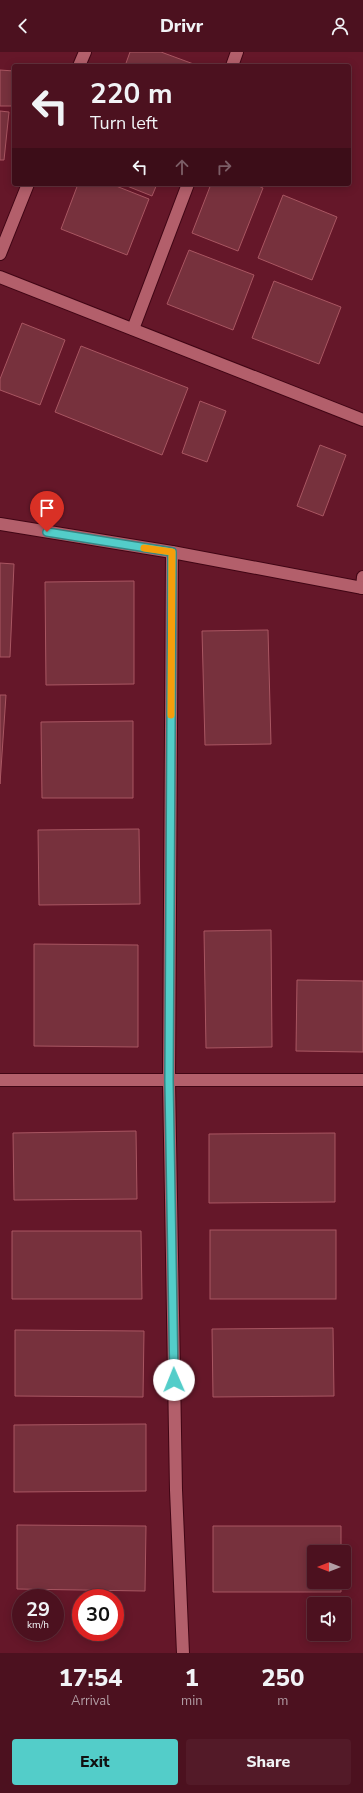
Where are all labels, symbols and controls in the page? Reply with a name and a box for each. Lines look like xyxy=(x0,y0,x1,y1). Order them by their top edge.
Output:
text: Drivr xyxy=(160,14,203,38)
icon: back xyxy=(12,15,34,37)
icon: person xyxy=(329,15,351,37)
text: 220 m xyxy=(90,75,173,113)
icon: left xyxy=(24,80,76,132)
text: Turn left xyxy=(90,111,158,135)
icon: left xyxy=(129,156,151,178)
icon: ahead xyxy=(171,156,193,178)
icon: right xyxy=(213,156,235,178)
pin xyxy=(30,491,64,532)
icon: arrive xyxy=(36,497,58,519)
position arrow xyxy=(153,1359,195,1401)
north arrow xyxy=(307,1545,351,1589)
map controls xyxy=(307,1545,351,1641)
speed limit sign: 30 xyxy=(72,1589,124,1641)
text: 29 xyxy=(26,1596,50,1623)
button: sound xyxy=(307,1597,351,1641)
text: km/h xyxy=(27,1618,49,1632)
text: 17:54 xyxy=(59,1662,122,1694)
text: 1 xyxy=(185,1662,199,1694)
text: 250 xyxy=(261,1662,304,1694)
text: Arrival xyxy=(71,1692,110,1710)
text: min xyxy=(181,1692,203,1710)
text: m xyxy=(277,1692,288,1710)
button: Exit xyxy=(12,1739,178,1785)
button: Share xyxy=(186,1739,351,1785)

